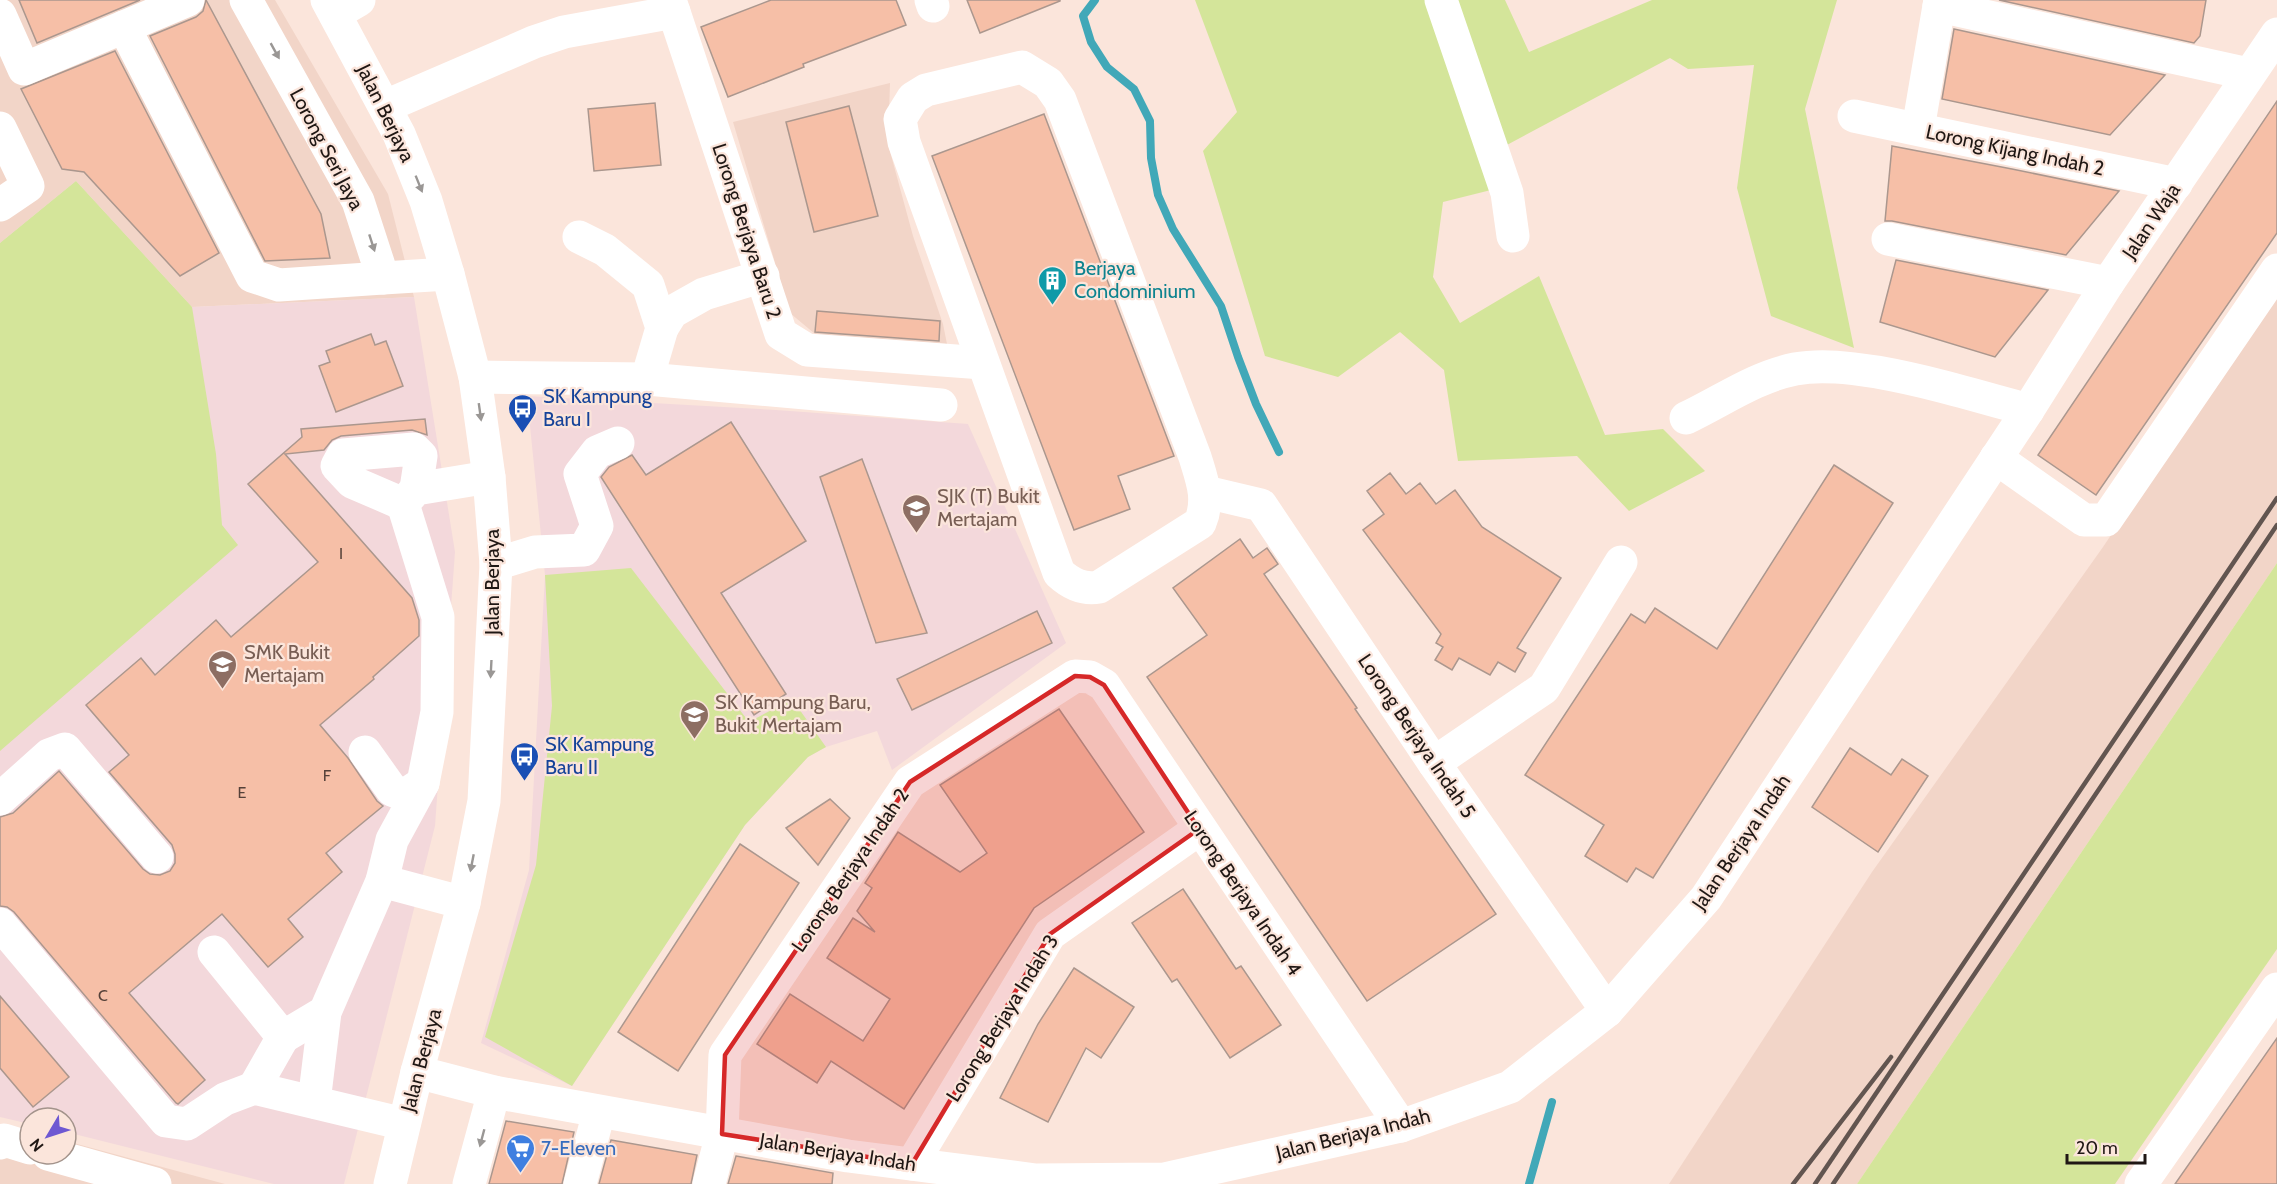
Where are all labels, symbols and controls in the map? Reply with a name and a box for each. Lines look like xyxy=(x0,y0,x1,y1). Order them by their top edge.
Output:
one-way arrow xyxy=(269,43,280,59)
street label: Jalan Berjaya xyxy=(352,59,420,166)
street label: Lorong Seri Jaya xyxy=(285,84,369,214)
street label: Lorong Kijang Indah 2 xyxy=(1924,119,2106,181)
street label: Lorong Berjaya Baru 2 xyxy=(707,140,787,322)
one-way arrow xyxy=(414,175,424,193)
street label: Jalan Waja xyxy=(2116,178,2185,264)
one-way arrow xyxy=(368,234,377,252)
place label: Berjaya Condominium xyxy=(1074,256,1196,303)
building icon: Berjaya Condominium xyxy=(1037,264,1069,306)
place label: SK Kampung Baru I xyxy=(543,384,653,431)
bus stop icon: SK Kampung Baru I xyxy=(506,392,538,434)
one-way arrow xyxy=(475,403,484,422)
place label: SJK (T) Bukit Mertajam xyxy=(937,484,1040,531)
school or university icon: SJK (T) Bukit Mertajam xyxy=(900,492,932,534)
street label: Jalan Berjaya xyxy=(480,529,504,636)
house number: I xyxy=(339,544,343,563)
place label: SMK Bukit Mertajam xyxy=(244,640,330,687)
school or university icon: SMK Bukit Mertajam xyxy=(207,648,239,690)
street label: Lorong Berjaya Indah 5 xyxy=(1353,649,1481,823)
one-way arrow xyxy=(486,660,495,679)
place label: SK Kampung Baru, Bukit Mertajam xyxy=(715,690,871,737)
school or university icon: SK Kampung Baru, Bukit Mertajam xyxy=(678,698,710,740)
place label: SK Kampung Baru II xyxy=(545,732,655,779)
bus stop icon: SK Kampung Baru II xyxy=(508,740,540,782)
house number: F xyxy=(323,766,332,785)
street label: Jalan Berjaya Indah xyxy=(1686,770,1795,915)
house number: E xyxy=(238,783,247,802)
street label: Lorong Berjaya Indah 2 xyxy=(786,784,914,956)
street label: Lorong Berjaya Indah 4 xyxy=(1179,806,1307,980)
one-way arrow xyxy=(467,853,476,872)
street label: Lorong Berjaya Indah 3 xyxy=(941,930,1063,1106)
house number: C xyxy=(98,986,108,1005)
street label: Jalan Berjaya xyxy=(395,1005,446,1115)
street label: Jalan Berjaya Indah xyxy=(1272,1103,1433,1165)
north arrow xyxy=(18,1106,78,1166)
scale bar xyxy=(2067,1127,2145,1165)
street label: Jalan Berjaya Indah xyxy=(757,1128,918,1176)
one-way arrow xyxy=(476,1129,486,1147)
supermarket icon: 7-Eleven xyxy=(504,1132,536,1174)
text: N xyxy=(26,1135,48,1155)
place label: 7-Eleven xyxy=(541,1136,616,1160)
text: 20 m xyxy=(2076,1137,2118,1159)

